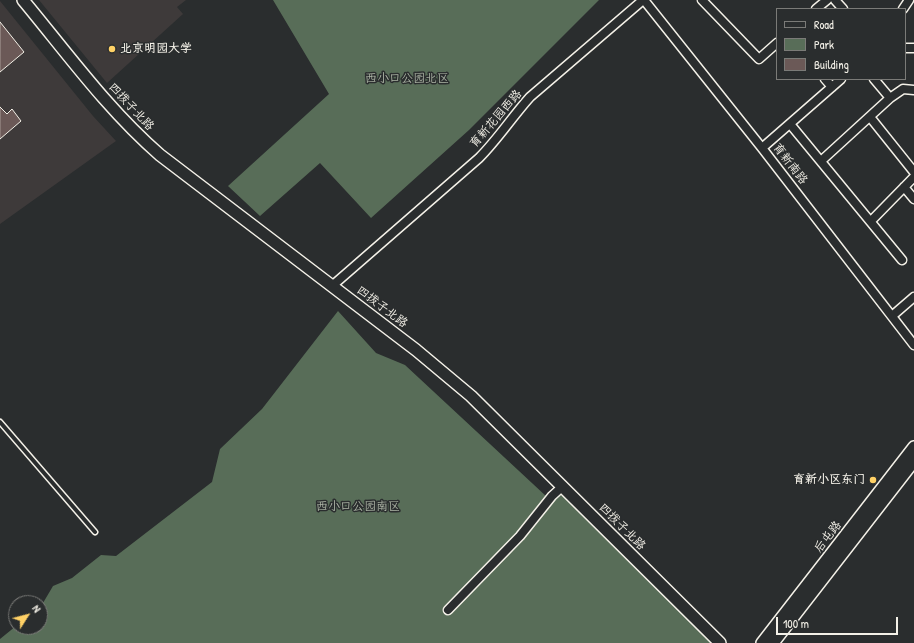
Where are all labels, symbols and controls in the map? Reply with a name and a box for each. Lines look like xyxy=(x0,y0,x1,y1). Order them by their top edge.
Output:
legend xyxy=(776,8,906,80)
text: Road xyxy=(814,16,834,33)
text: Park xyxy=(814,36,834,53)
place label: 北京明园大学 xyxy=(120,42,192,56)
marker: 北京明园大学 xyxy=(107,44,117,54)
text: Building xyxy=(814,56,849,73)
park label: 西小口公园北区 xyxy=(365,72,449,86)
street label: 四拨子北路 xyxy=(105,80,157,134)
street label: 育新花园西路 xyxy=(467,87,525,151)
street label: 育新南路 xyxy=(770,141,810,187)
street label: 四拨子北路 xyxy=(354,283,410,331)
place label: 育新小区东门 xyxy=(793,473,865,487)
marker: 育新小区东门 xyxy=(868,475,878,485)
park label: 西小口公园南区 xyxy=(316,500,400,514)
street label: 四拨子北路 xyxy=(596,501,648,553)
street label: 后屯路 xyxy=(811,518,845,556)
north arrow xyxy=(8,595,48,635)
text: N xyxy=(30,602,44,615)
scale bar xyxy=(778,609,900,635)
text: 100 m xyxy=(783,615,809,632)

